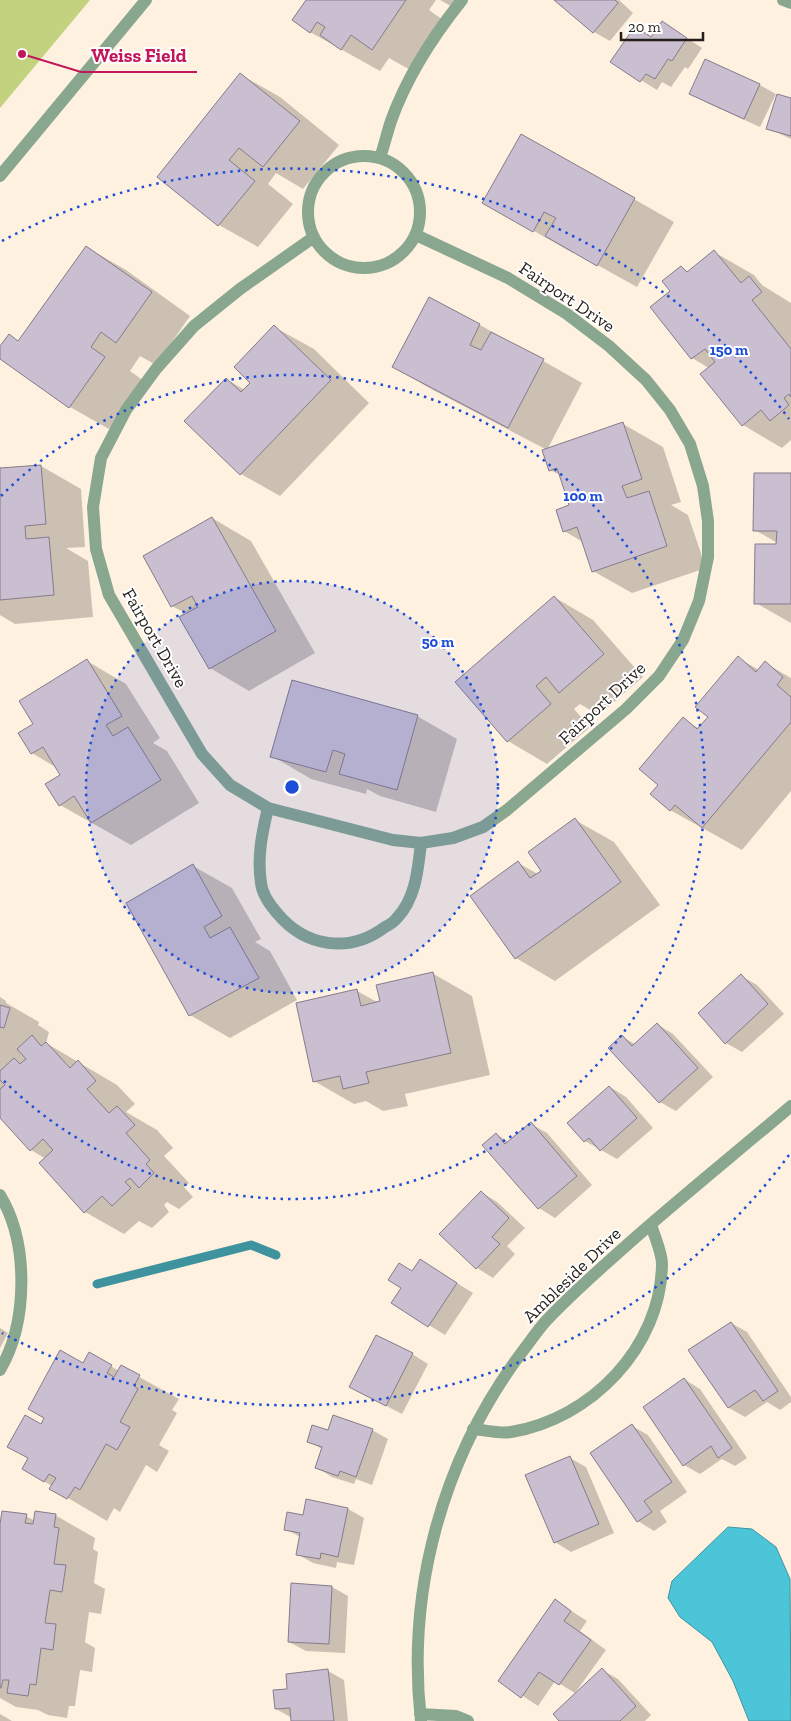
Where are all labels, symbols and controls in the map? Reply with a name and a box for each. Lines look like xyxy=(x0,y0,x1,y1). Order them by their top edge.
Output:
scale bar xyxy=(621,10,704,42)
text: 20 m xyxy=(628,18,661,36)
callout: Weiss Field xyxy=(81,38,197,72)
text: Weiss Field xyxy=(91,44,187,67)
street label: Fairport Drive xyxy=(515,257,619,337)
text: 150 m xyxy=(710,341,748,359)
text: 100 m xyxy=(563,487,603,505)
street label: Fairport Drive xyxy=(118,584,192,692)
text: 50 m xyxy=(422,633,454,651)
street label: Fairport Drive xyxy=(554,657,650,749)
centre of rings xyxy=(283,778,301,796)
street label: Ambleside Drive xyxy=(518,1223,626,1327)

